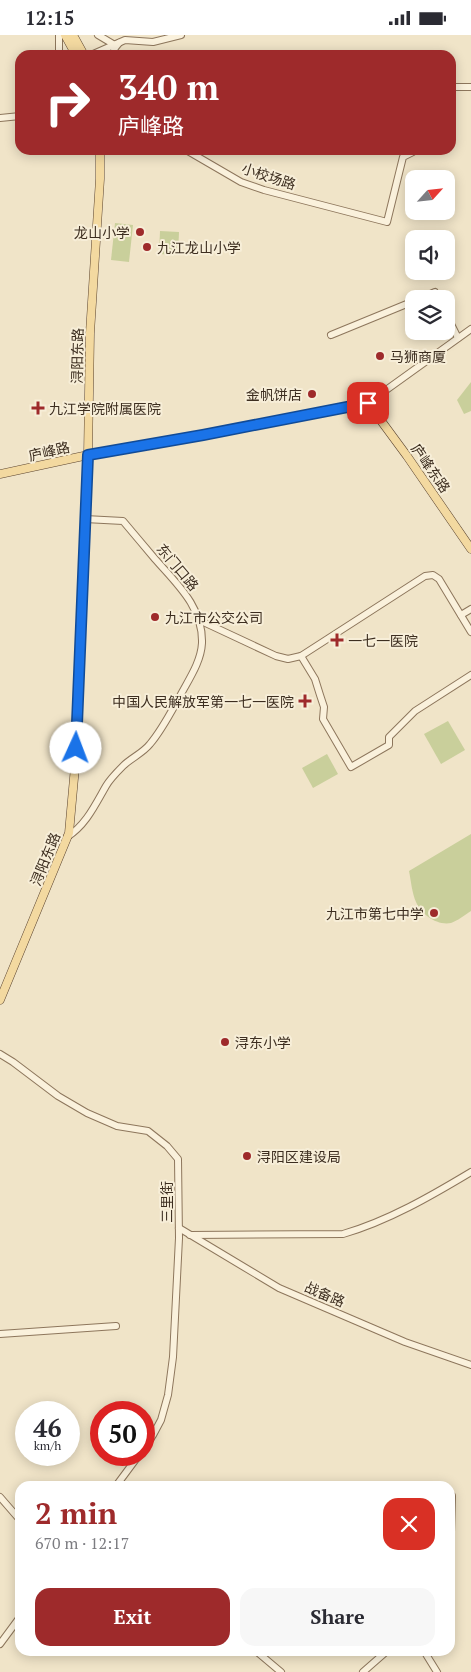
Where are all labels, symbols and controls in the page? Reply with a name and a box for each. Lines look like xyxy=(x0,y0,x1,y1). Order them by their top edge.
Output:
text: 12:15 xyxy=(25,5,74,30)
text: 340 m xyxy=(118,64,219,110)
icon: right xyxy=(35,70,100,135)
text: 庐峰路 xyxy=(118,111,184,140)
street label: 小校场路 xyxy=(239,158,299,194)
north arrow xyxy=(405,170,455,220)
map controls xyxy=(405,170,455,340)
place label: 龙山小学 xyxy=(74,223,130,242)
marker: 龙山小学 xyxy=(134,226,146,238)
button: sound xyxy=(405,230,455,280)
place label: 九江龙山小学 xyxy=(157,238,241,257)
marker: 九江龙山小学 xyxy=(141,241,153,253)
button: layers xyxy=(405,290,455,340)
street label: 浔阳东路 xyxy=(67,328,87,384)
place label: 马狮商厦 xyxy=(390,347,446,366)
marker: 马狮商厦 xyxy=(374,350,386,362)
pin xyxy=(347,382,389,424)
place label: 金帆饼店 xyxy=(246,385,302,404)
marker: 金帆饼店 xyxy=(306,388,318,400)
icon: arrive xyxy=(354,389,382,417)
place label: 九江学院附属医院 xyxy=(49,399,161,418)
marker: 九江学院附属医院 xyxy=(31,401,45,415)
street label: 庐峰路 xyxy=(26,437,72,465)
street label: 庐峰东路 xyxy=(407,440,455,496)
street label: 东门口路 xyxy=(153,539,203,595)
place label: 九江市公交公司 xyxy=(165,608,263,627)
marker: 九江市公交公司 xyxy=(149,611,161,623)
place label: 一七一医院 xyxy=(348,631,418,650)
marker: 一七一医院 xyxy=(330,633,344,647)
place label: 中国人民解放军第一七一医院 xyxy=(112,692,294,711)
marker: 中国人民解放军第一七一医院 xyxy=(298,694,312,708)
position arrow xyxy=(49,721,101,773)
street label: 浔阳东路 xyxy=(26,829,64,889)
place label: 九江市第七中学 xyxy=(326,904,424,923)
marker: 九江市第七中学 xyxy=(428,907,440,919)
place label: 浔东小学 xyxy=(235,1033,291,1052)
marker: 浔东小学 xyxy=(219,1036,231,1048)
place label: 浔阳区建设局 xyxy=(257,1147,341,1166)
marker: 浔阳区建设局 xyxy=(241,1150,253,1162)
street label: 三里街 xyxy=(157,1181,176,1223)
street label: 战备路 xyxy=(302,1277,348,1311)
speed limit sign: 50 xyxy=(90,1401,155,1466)
text: 46 xyxy=(33,1411,62,1444)
text: km/h xyxy=(34,1438,61,1453)
text: 2 min xyxy=(35,1493,117,1533)
button: close xyxy=(383,1498,435,1550)
text: 670 m · 12:17 xyxy=(35,1532,129,1554)
button: Exit xyxy=(35,1588,230,1646)
button: Share xyxy=(240,1588,435,1646)

